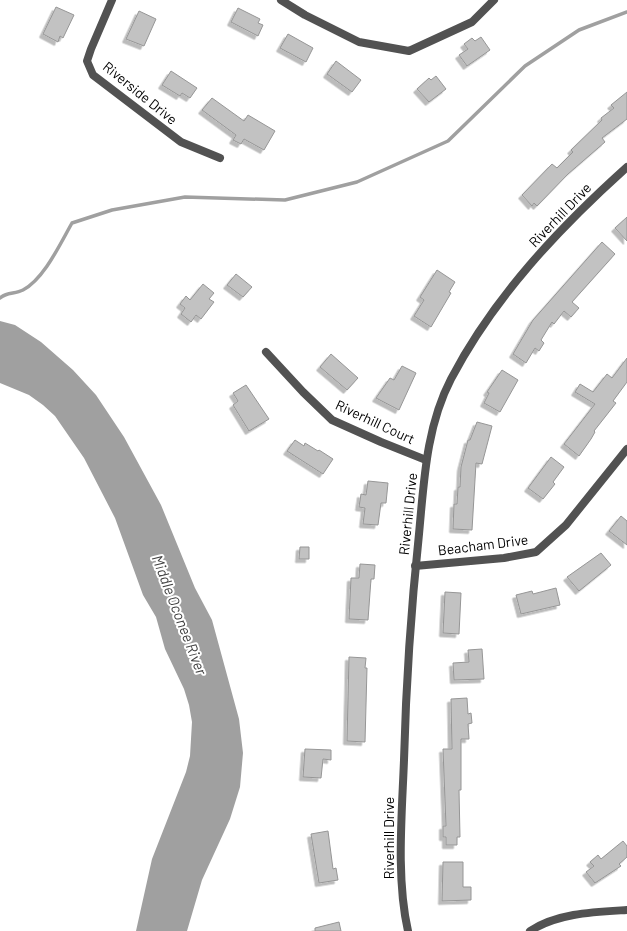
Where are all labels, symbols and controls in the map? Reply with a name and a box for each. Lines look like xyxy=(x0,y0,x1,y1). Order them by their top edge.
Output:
street label: Riverside Drive xyxy=(100,58,181,128)
street label: Riverhill Drive xyxy=(525,179,594,250)
street label: Riverhill Court xyxy=(333,396,418,447)
street label: Riverhill Drive xyxy=(395,472,420,556)
street label: Beacham Drive xyxy=(437,531,529,558)
water label: Middle Oconee River xyxy=(149,552,211,678)
street label: Riverhill Drive xyxy=(380,797,397,879)

